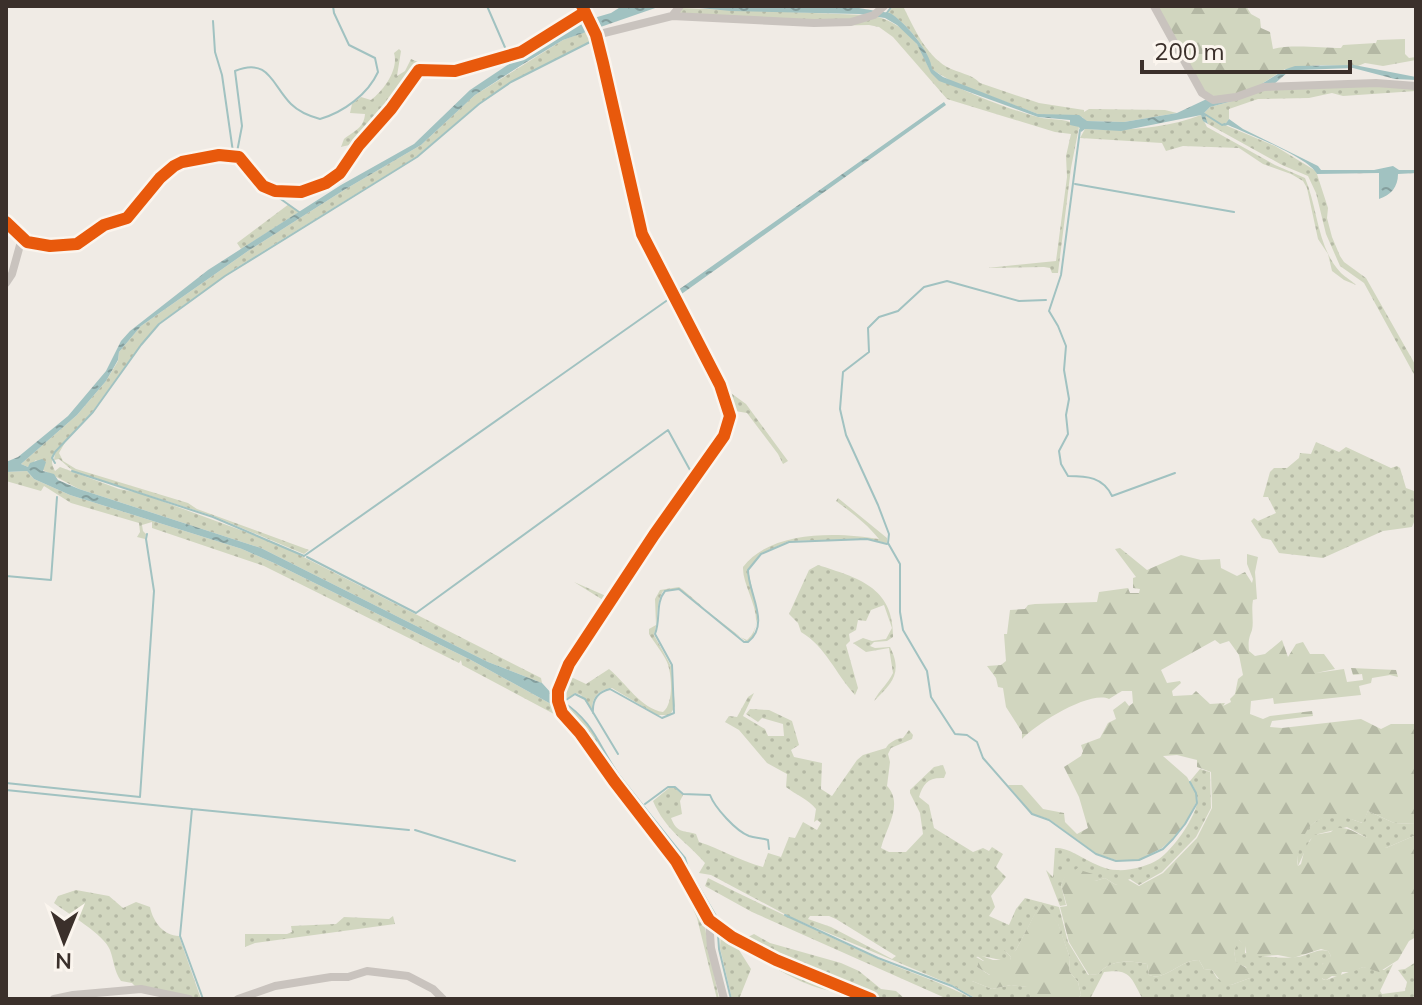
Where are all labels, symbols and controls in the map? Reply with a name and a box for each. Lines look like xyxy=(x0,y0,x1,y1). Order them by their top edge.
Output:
scale bar xyxy=(1142,24,1350,74)
text: 200 m xyxy=(1154,36,1225,66)
north arrow xyxy=(24,901,104,981)
text: N xyxy=(55,947,72,975)

